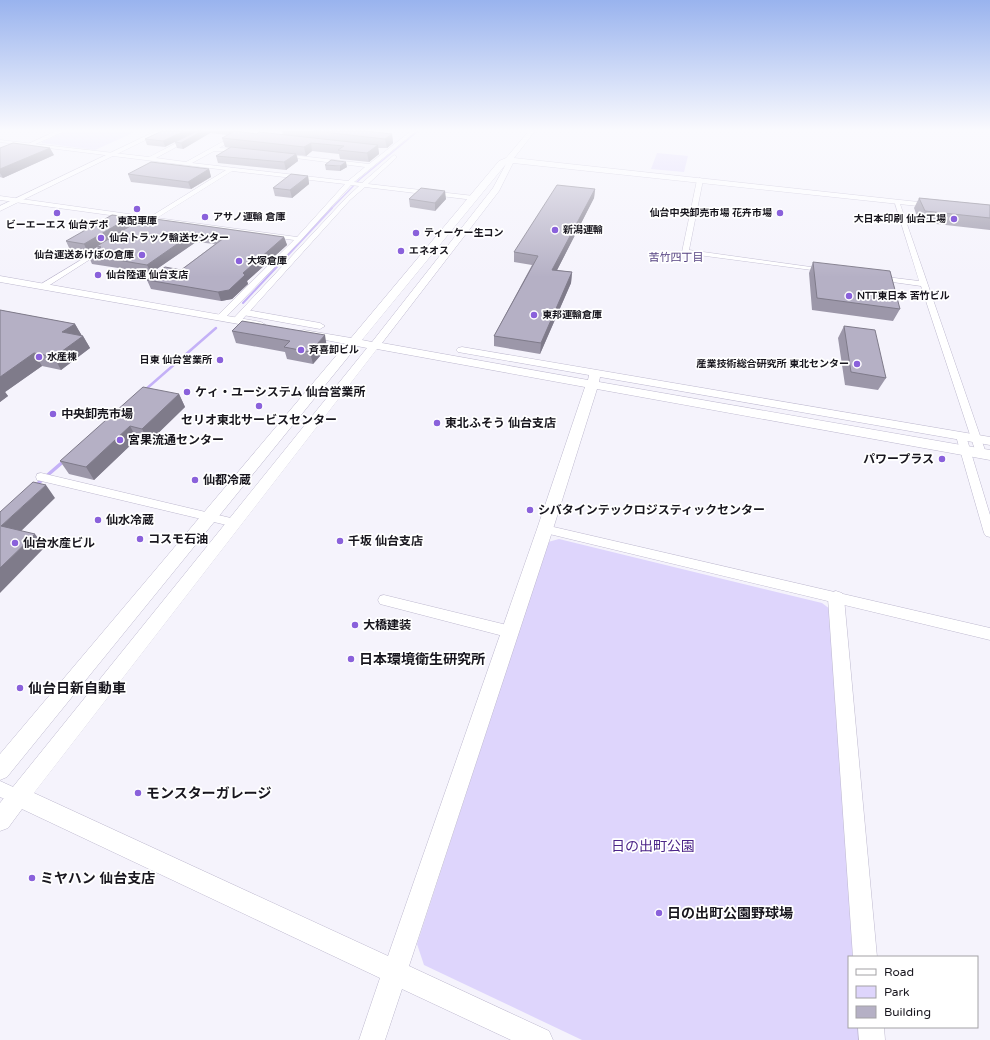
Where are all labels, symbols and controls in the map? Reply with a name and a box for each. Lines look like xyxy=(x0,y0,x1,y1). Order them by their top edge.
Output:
marker: 東配車庫 xyxy=(132,204,142,214)
place label: 仙台中央卸売市場 花卉市場 xyxy=(649,207,772,219)
marker: ビーエーエス 仙台デポ xyxy=(52,208,62,218)
marker: 仙台中央卸売市場 花卉市場 xyxy=(775,208,785,218)
place label: アサノ運輸 倉庫 xyxy=(213,211,285,223)
marker: アサノ運輸 倉庫 xyxy=(200,212,210,222)
place label: 大日本印刷 仙台工場 xyxy=(853,213,946,225)
marker: 大日本印刷 仙台工場 xyxy=(949,214,959,224)
place label: 東配車庫 xyxy=(117,215,157,227)
place label: ビーエーエス 仙台デポ xyxy=(6,219,108,231)
place label: 新潟運輸 xyxy=(563,224,603,236)
marker: 新潟運輸 xyxy=(550,225,560,235)
place label: ティーケー生コン xyxy=(424,227,503,239)
marker: ティーケー生コン xyxy=(411,228,421,238)
place label: 仙台トラック輸送センター xyxy=(109,232,229,244)
marker: 仙台トラック輸送センター xyxy=(96,233,106,243)
place label: エネオス xyxy=(409,245,449,257)
marker: エネオス xyxy=(396,246,406,256)
place label: 仙台運送あけぼの倉庫 xyxy=(34,249,134,261)
marker: 仙台運送あけぼの倉庫 xyxy=(137,250,147,260)
district label: 苦竹四丁目 xyxy=(649,251,704,264)
place label: 大塚倉庫 xyxy=(247,255,287,267)
marker: 大塚倉庫 xyxy=(234,256,244,266)
place label: 仙台陸運 仙台支店 xyxy=(106,269,189,281)
marker: 仙台陸運 仙台支店 xyxy=(93,270,103,280)
place label: NTT東日本 苦竹ビル xyxy=(857,290,950,302)
marker: NTT東日本 苦竹ビル xyxy=(844,291,854,301)
place label: 東邦運輸倉庫 xyxy=(542,309,602,321)
marker: 東邦運輸倉庫 xyxy=(529,310,539,320)
place label: 斉喜卸ビル xyxy=(309,344,359,356)
marker: 斉喜卸ビル xyxy=(296,345,306,355)
place label: 水産棟 xyxy=(47,351,77,363)
marker: 水産棟 xyxy=(34,352,44,362)
place label: 日東 仙台営業所 xyxy=(139,354,212,366)
marker: 日東 仙台営業所 xyxy=(215,355,225,365)
place label: 産業技術総合研究所 東北センター xyxy=(696,358,849,370)
marker: 産業技術総合研究所 東北センター xyxy=(852,359,862,369)
place label: ケィ・ユーシステム 仙台営業所 xyxy=(195,385,366,399)
marker: ケィ・ユーシステム 仙台営業所 xyxy=(182,387,192,397)
marker: セリオ東北サービスセンター xyxy=(254,401,264,411)
place label: 中央卸売市場 xyxy=(61,407,133,421)
marker: 中央卸売市場 xyxy=(48,409,58,419)
place label: セリオ東北サービスセンター xyxy=(181,413,337,427)
place label: 東北ふそう 仙台支店 xyxy=(445,416,556,430)
marker: 東北ふそう 仙台支店 xyxy=(432,418,442,428)
place label: 宮果流通センター xyxy=(128,433,224,447)
marker: 宮果流通センター xyxy=(115,435,125,445)
place label: パワープラス xyxy=(863,452,934,466)
marker: パワープラス xyxy=(937,454,947,464)
place label: 仙都冷蔵 xyxy=(203,473,251,487)
marker: 仙都冷蔵 xyxy=(190,475,200,485)
place label: シバタインテックロジスティックセンター xyxy=(538,503,765,517)
marker: シバタインテックロジスティックセンター xyxy=(525,505,535,515)
place label: 仙水冷蔵 xyxy=(106,513,154,527)
marker: 仙水冷蔵 xyxy=(93,515,103,525)
place label: コスモ石油 xyxy=(148,532,208,546)
marker: コスモ石油 xyxy=(135,534,145,544)
place label: 千坂 仙台支店 xyxy=(348,534,423,548)
place label: 仙台水産ビル xyxy=(23,536,95,550)
marker: 千坂 仙台支店 xyxy=(335,536,345,546)
marker: 仙台水産ビル xyxy=(10,538,20,548)
place label: 大橋建装 xyxy=(363,618,411,632)
marker: 大橋建装 xyxy=(350,620,360,630)
place label: 日本環境衛生研究所 xyxy=(359,651,485,668)
marker: 日本環境衛生研究所 xyxy=(346,654,356,664)
place label: 仙台日新自動車 xyxy=(28,680,126,697)
marker: 仙台日新自動車 xyxy=(15,683,25,693)
place label: モンスターガレージ xyxy=(146,785,271,802)
marker: モンスターガレージ xyxy=(133,788,143,798)
park label: 日の出町公園 xyxy=(611,838,695,855)
place label: ミヤハン 仙台支店 xyxy=(40,870,155,887)
marker: ミヤハン 仙台支店 xyxy=(27,873,37,883)
place label: 日の出町公園野球場 xyxy=(667,905,793,922)
marker: 日の出町公園野球場 xyxy=(654,908,664,918)
legend xyxy=(848,956,978,1028)
text: Road xyxy=(884,965,914,979)
text: Park xyxy=(884,985,910,999)
text: Building xyxy=(884,1005,931,1019)

